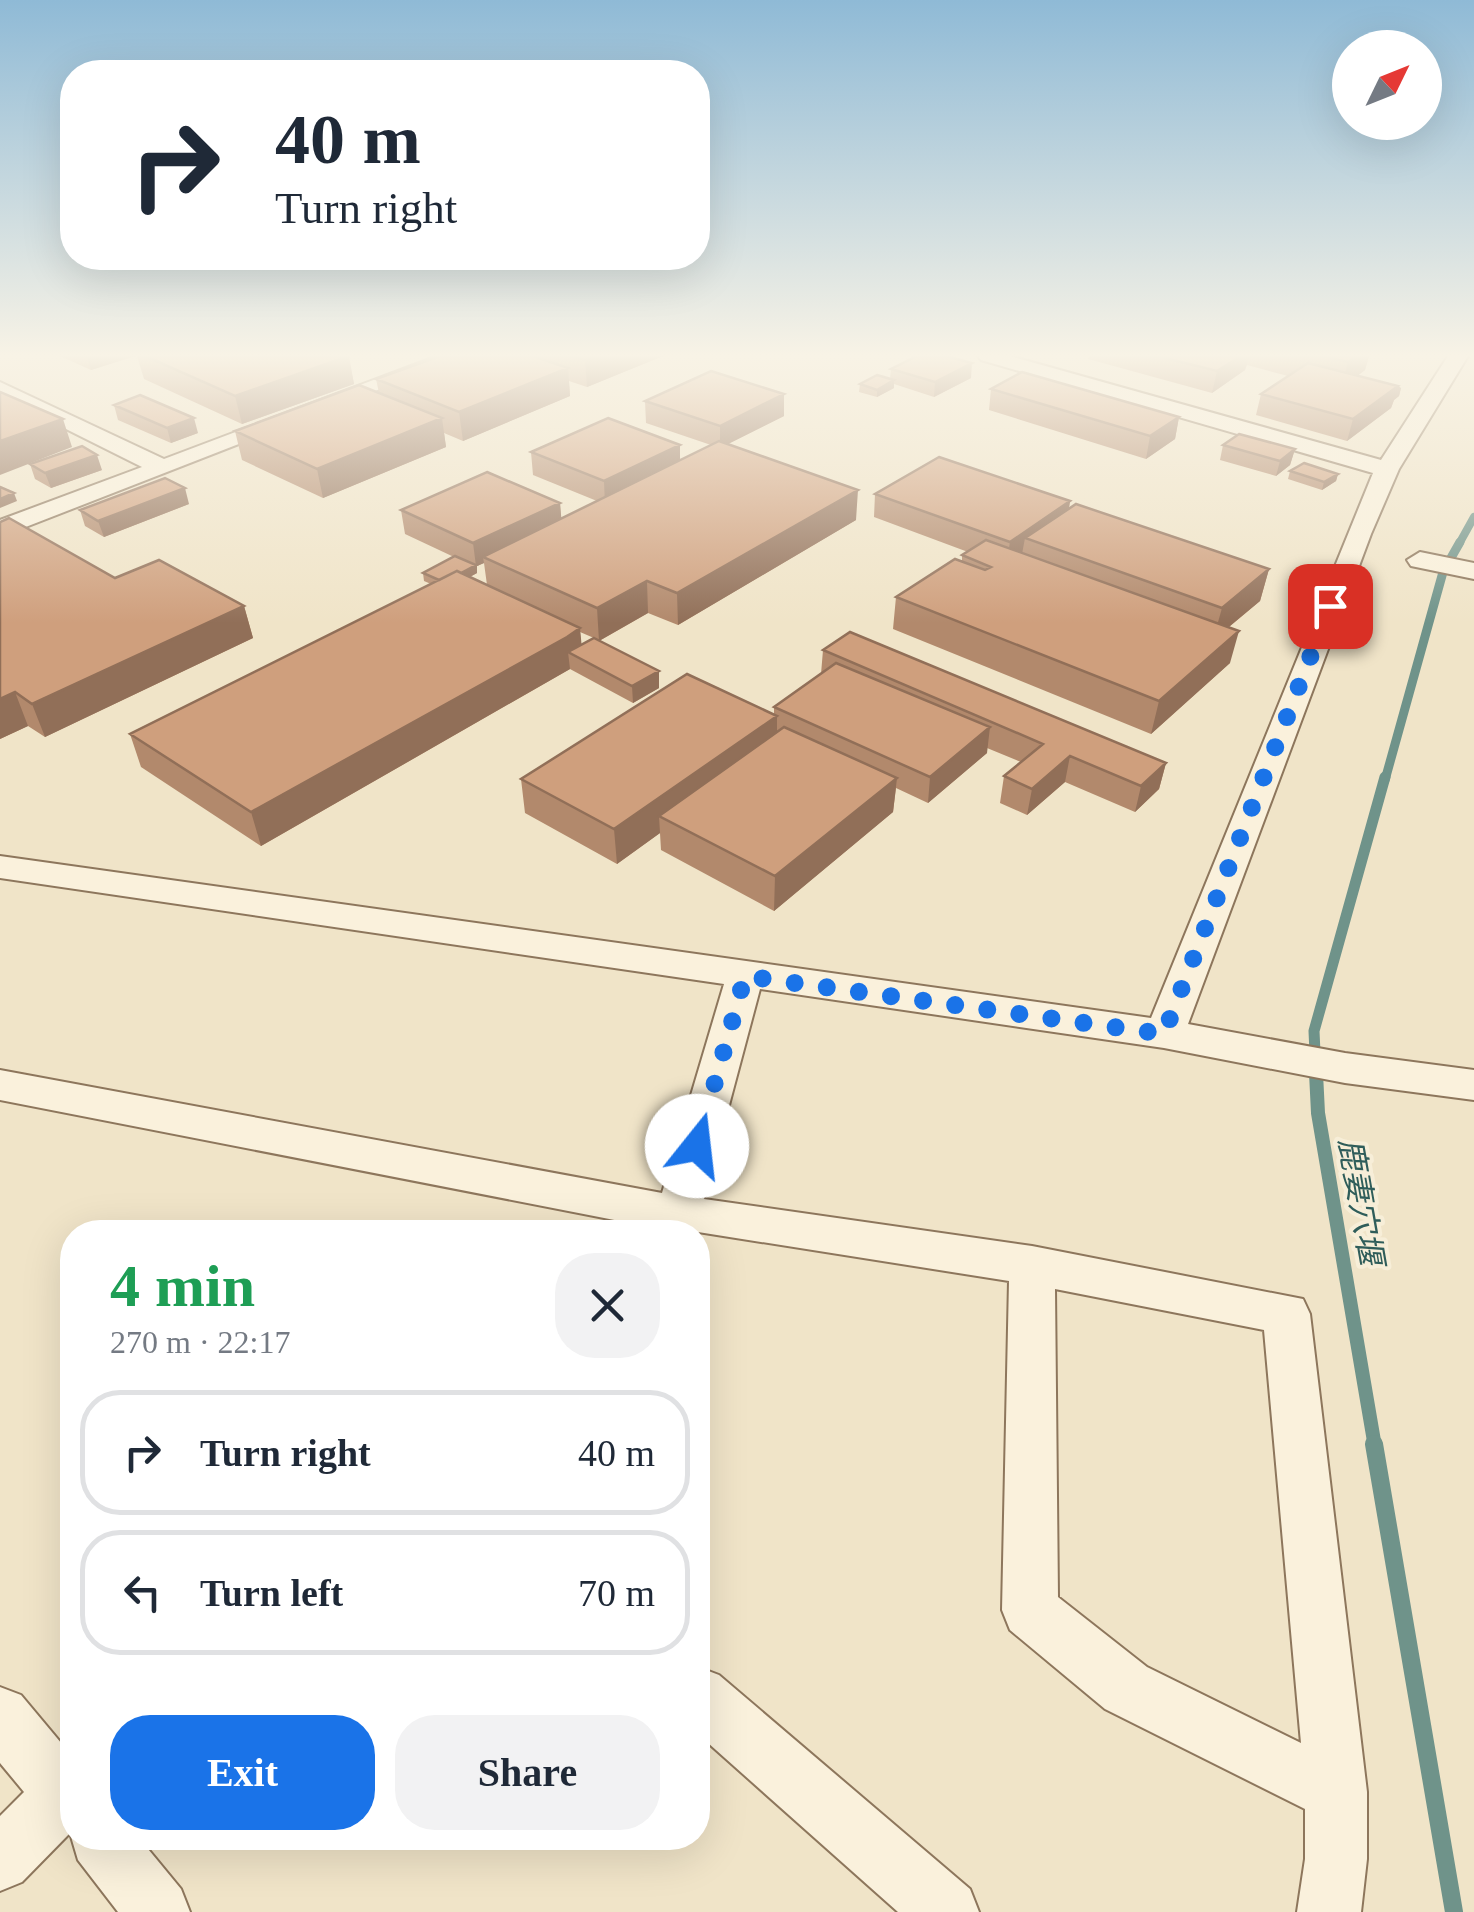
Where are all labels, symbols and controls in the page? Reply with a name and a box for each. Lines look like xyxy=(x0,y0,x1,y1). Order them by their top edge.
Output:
north arrow xyxy=(1332,30,1442,140)
map controls xyxy=(1332,30,1442,140)
icon: right xyxy=(110,100,240,230)
text: 40 m xyxy=(275,101,421,178)
text: Turn right xyxy=(275,183,457,233)
pin xyxy=(1288,564,1373,649)
icon: arrive xyxy=(1303,579,1358,634)
position arrow xyxy=(645,1094,749,1198)
water label: 鹿妻穴堰 xyxy=(1332,1135,1391,1272)
text: 4 min xyxy=(110,1253,255,1319)
button: close xyxy=(555,1253,660,1358)
text: 270 m · 22:17 xyxy=(110,1324,290,1360)
icon: right xyxy=(115,1425,170,1480)
text: Turn right xyxy=(200,1432,371,1474)
text: 40 m xyxy=(578,1432,655,1474)
icon: left xyxy=(115,1565,170,1620)
text: Turn left xyxy=(200,1572,343,1614)
text: 70 m xyxy=(578,1572,655,1614)
button: Exit xyxy=(110,1715,375,1830)
button: Share xyxy=(395,1715,660,1830)

